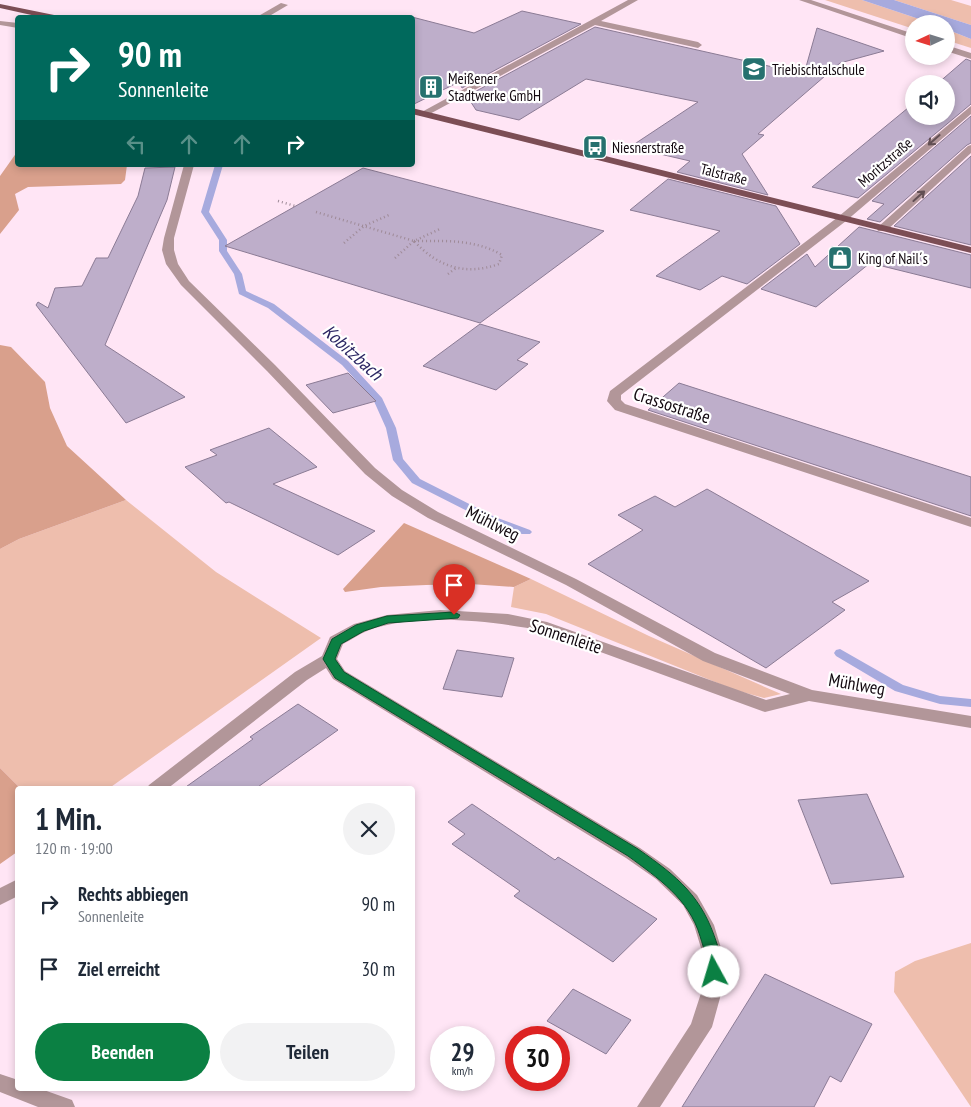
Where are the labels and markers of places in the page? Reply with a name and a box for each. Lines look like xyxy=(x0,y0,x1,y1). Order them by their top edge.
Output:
school or university icon: Triebischtalschule xyxy=(741,56,767,82)
place label: Triebischtalschule xyxy=(772,60,865,79)
place label: Meißener Stadtwerke GmbH xyxy=(448,69,541,105)
building icon: Meißener Stadtwerke GmbH xyxy=(418,74,444,100)
bus stop icon: Niesnerstraße xyxy=(582,134,608,160)
place label: Niesnerstraße xyxy=(612,138,684,157)
shop icon: King of Nail´s xyxy=(827,245,853,271)
place label: King of Nail´s xyxy=(858,249,928,268)
pin xyxy=(433,564,475,615)

